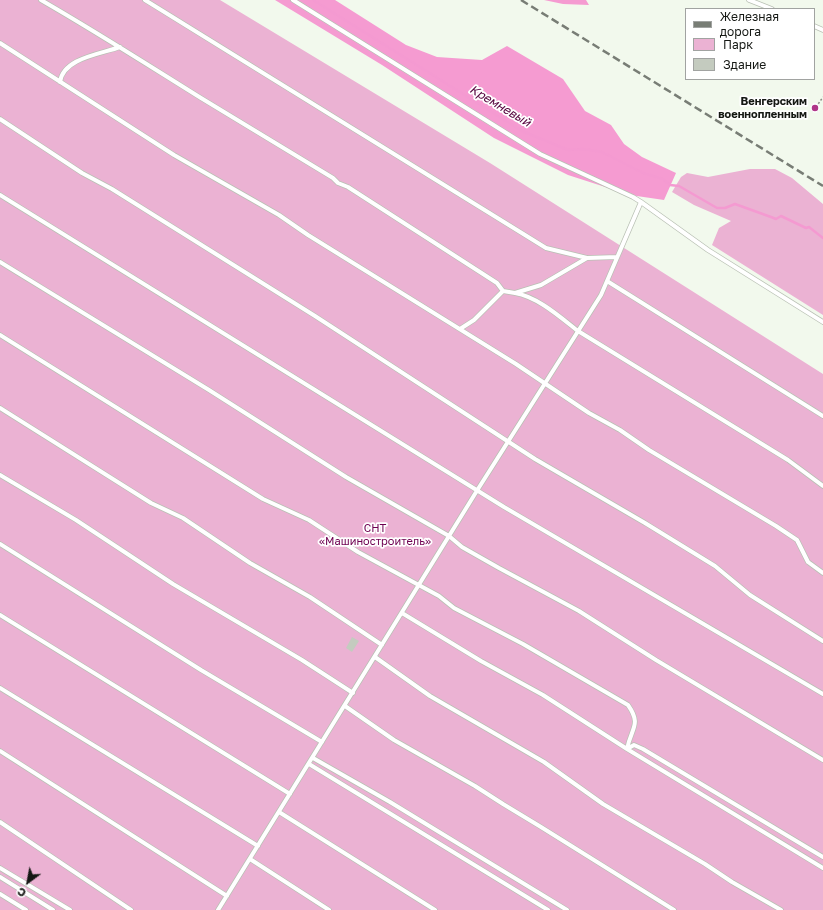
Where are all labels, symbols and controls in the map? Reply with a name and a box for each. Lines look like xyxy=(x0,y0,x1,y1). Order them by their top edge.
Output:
legend xyxy=(685,8,815,80)
text: Железная дорога xyxy=(720,9,779,39)
text: Парк xyxy=(723,37,753,52)
text: Здание xyxy=(723,57,766,72)
water label: Кремневый xyxy=(467,82,533,130)
place label: Венгерским военнопленным xyxy=(718,95,807,121)
marker: Венгерским военнопленным xyxy=(810,103,820,113)
park label: СНТ «Машиностроитель» xyxy=(319,522,431,548)
north arrow xyxy=(8,862,48,902)
text: С xyxy=(15,885,28,900)

